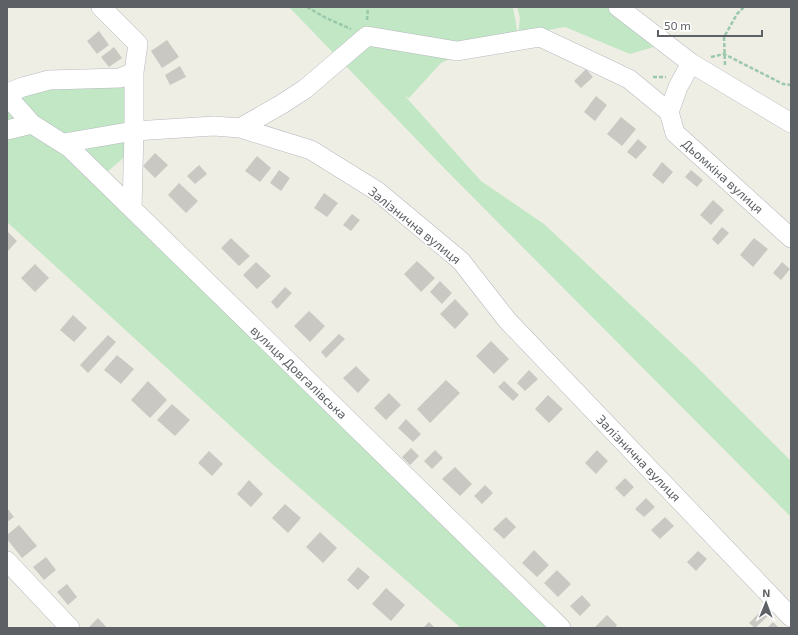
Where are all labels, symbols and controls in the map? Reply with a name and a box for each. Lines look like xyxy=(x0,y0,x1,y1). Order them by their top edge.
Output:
scale bar xyxy=(658,12,762,38)
text: 50 m xyxy=(664,18,691,32)
street label: Дьомкіна вулиця xyxy=(679,135,767,217)
street label: Залізнична вулиця xyxy=(366,183,464,267)
street label: вулиця Довгалівська xyxy=(247,322,351,422)
street label: Залізнична вулиця xyxy=(594,411,684,505)
north arrow xyxy=(746,583,786,623)
text: N xyxy=(762,586,770,599)

